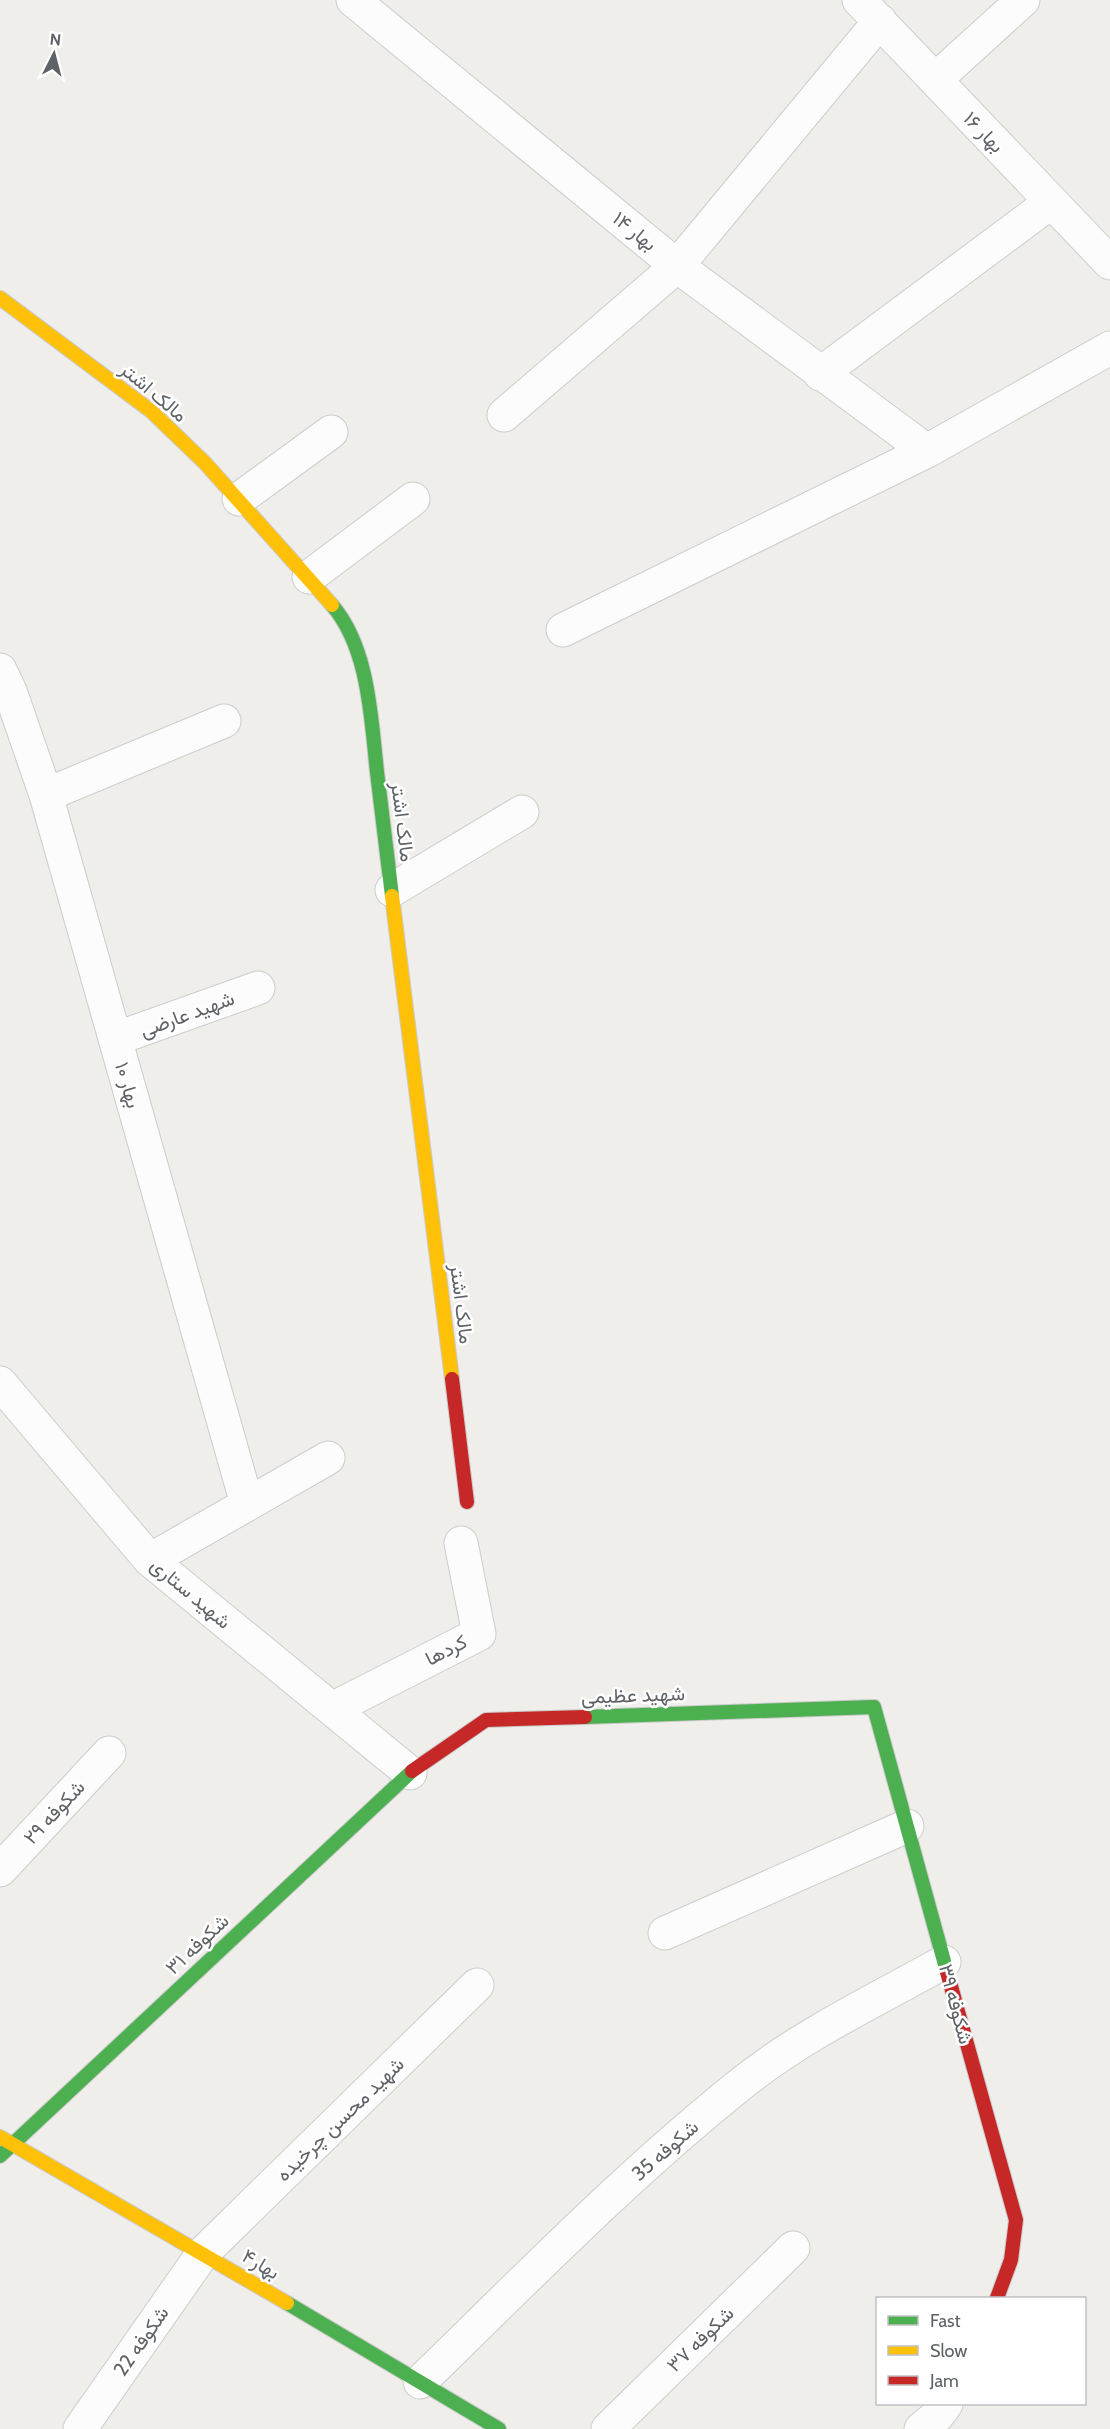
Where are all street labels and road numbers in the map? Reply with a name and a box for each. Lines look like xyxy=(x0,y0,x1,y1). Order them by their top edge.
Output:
street label: بهار ۱۶ xyxy=(958,106,1009,158)
street label: بهار ۱۴ xyxy=(608,206,662,257)
street label: مالک اشتر xyxy=(114,356,192,428)
street label: مالک اشتر xyxy=(385,780,420,863)
street label: شهید عارضی xyxy=(136,986,238,1043)
street label: بهار ۱۰ xyxy=(109,1059,146,1111)
street label: مالک اشتر xyxy=(444,1262,479,1345)
street label: شهید ستاری xyxy=(145,1552,236,1634)
street label: کردها xyxy=(421,1629,471,1672)
street label: شهید عظیمی xyxy=(581,1681,685,1710)
street label: شکوفه ۲۹ xyxy=(18,1775,90,1850)
street label: شکوفه ۳۱ xyxy=(160,1909,234,1980)
street label: شکوفه ۳۹ xyxy=(933,1961,978,2047)
street label: شهید محسن چرخیده xyxy=(271,2052,410,2188)
street label: شکوفه 35 xyxy=(627,2115,704,2186)
street label: بهار۴ xyxy=(237,2244,284,2285)
street label: شکوفه 22 xyxy=(108,2301,175,2381)
street label: شکوفه ۳۷ xyxy=(662,2301,739,2377)

